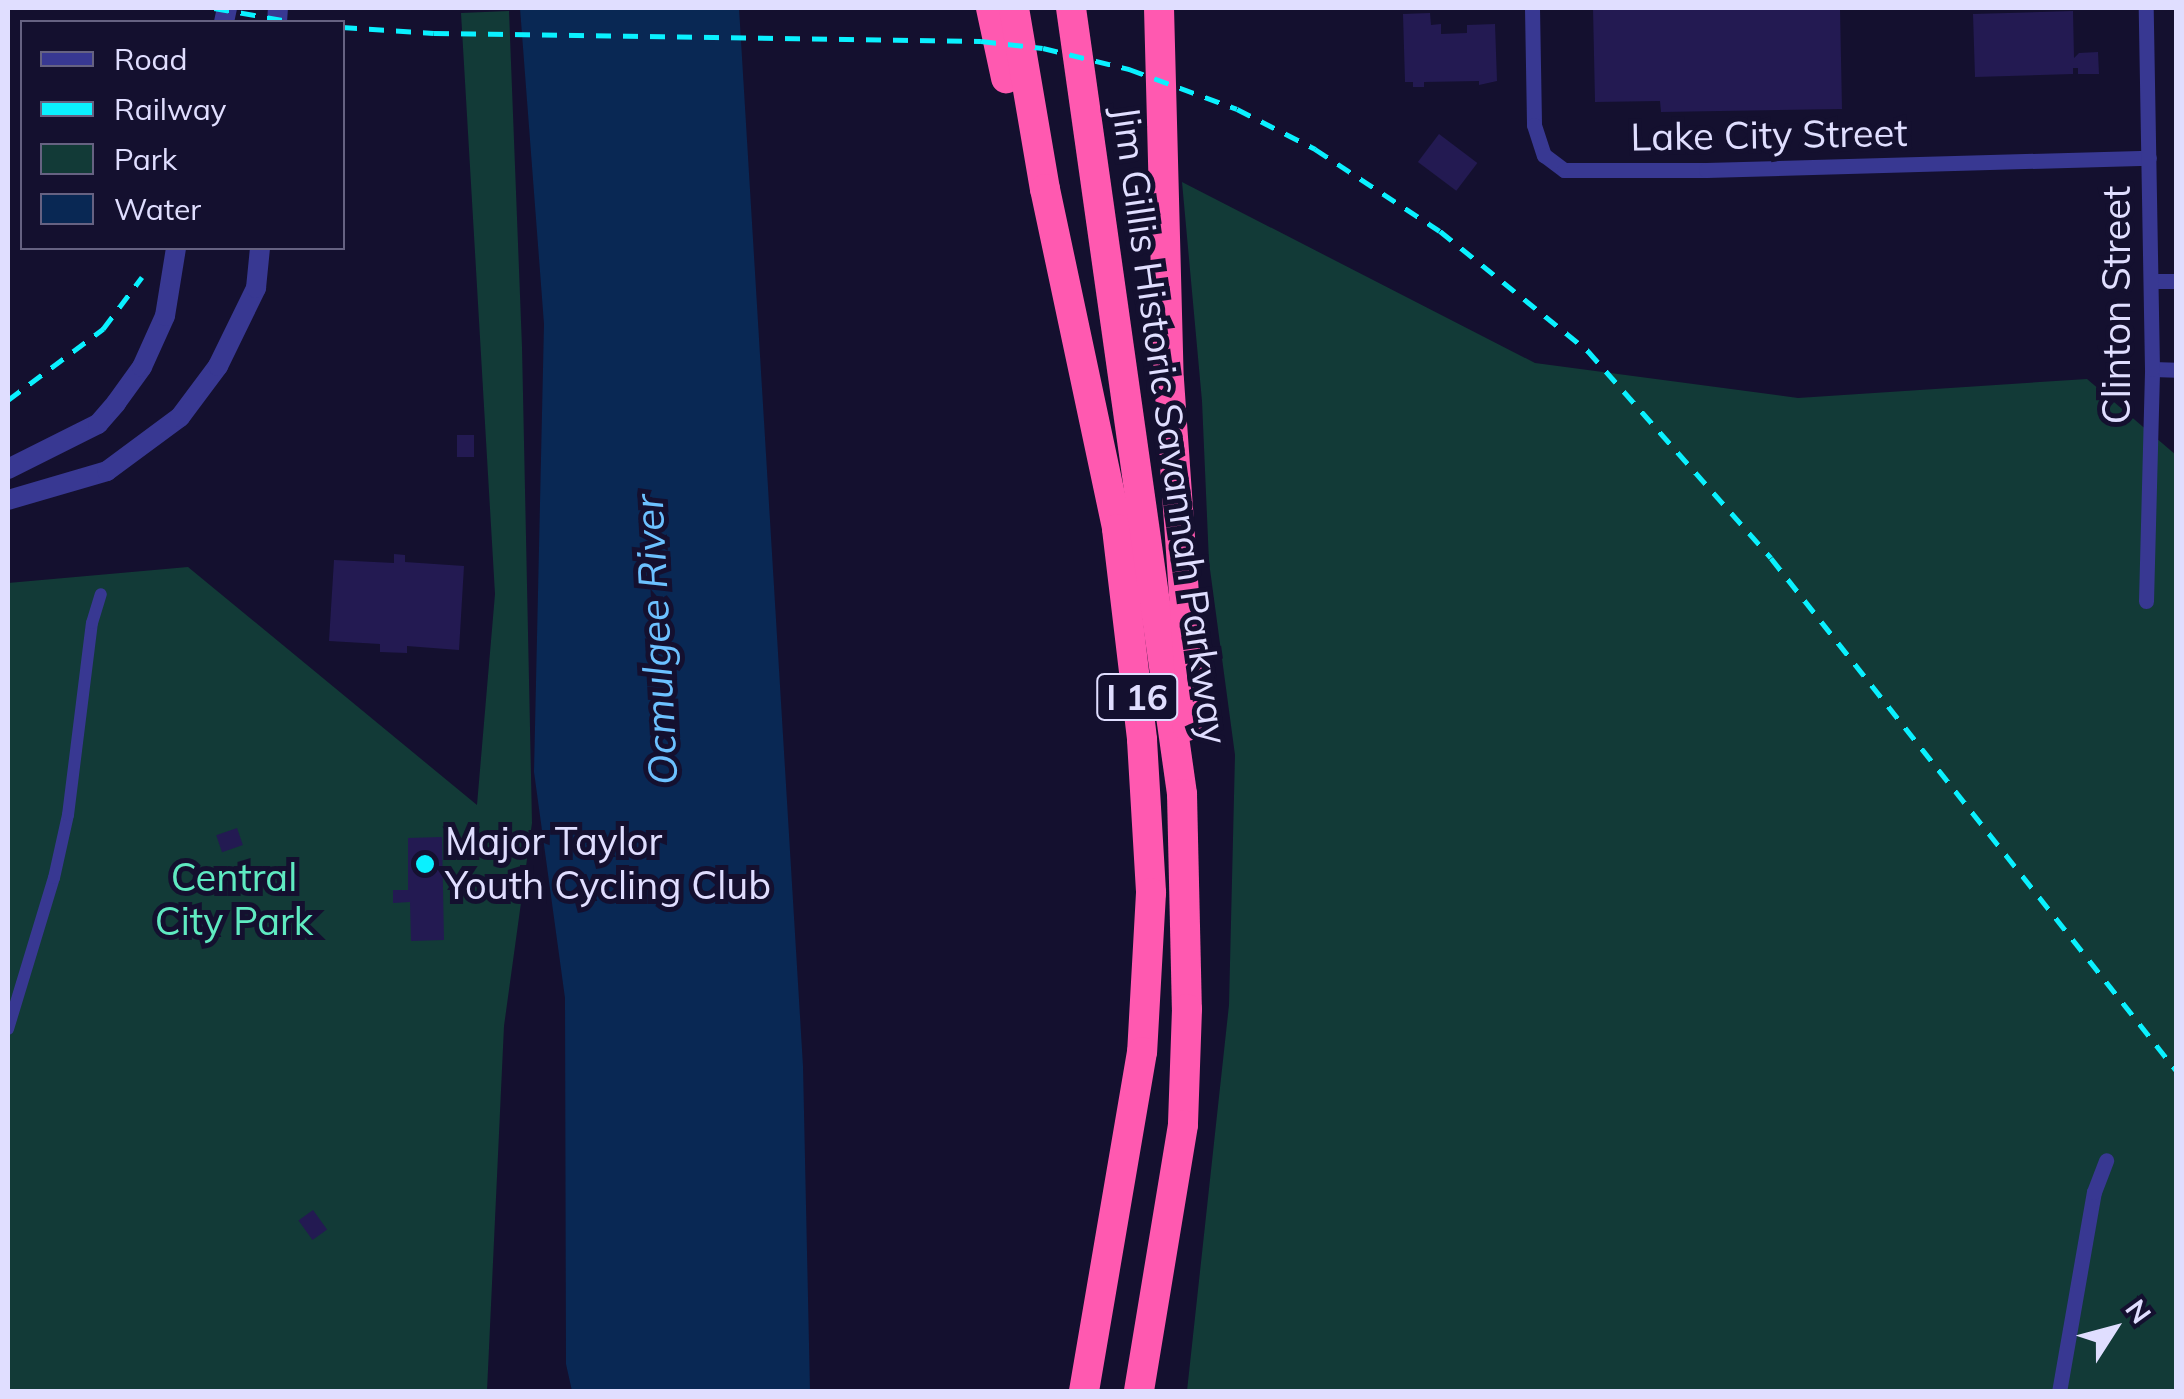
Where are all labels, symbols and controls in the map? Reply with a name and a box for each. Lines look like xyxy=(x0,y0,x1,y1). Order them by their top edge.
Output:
legend xyxy=(20,20,345,250)
text: Road xyxy=(114,40,188,78)
text: Railway xyxy=(114,90,227,128)
street label: Jim Gillis Historic Savannah Parkway xyxy=(1103,103,1237,747)
street label: Lake City Street xyxy=(1630,110,1908,160)
text: Park xyxy=(114,140,177,178)
street label: Clinton Street xyxy=(2094,186,2140,424)
text: Water xyxy=(114,190,201,228)
water label: Ocmulgee River xyxy=(623,493,687,787)
road number: I 16 xyxy=(1094,667,1180,727)
place label: Major Taylor Youth Cycling Club xyxy=(445,819,771,908)
marker: Major Taylor Youth Cycling Club xyxy=(414,853,436,875)
park label: Central City Park xyxy=(155,855,313,944)
north arrow xyxy=(2064,1279,2164,1379)
text: N xyxy=(2118,1292,2159,1330)

